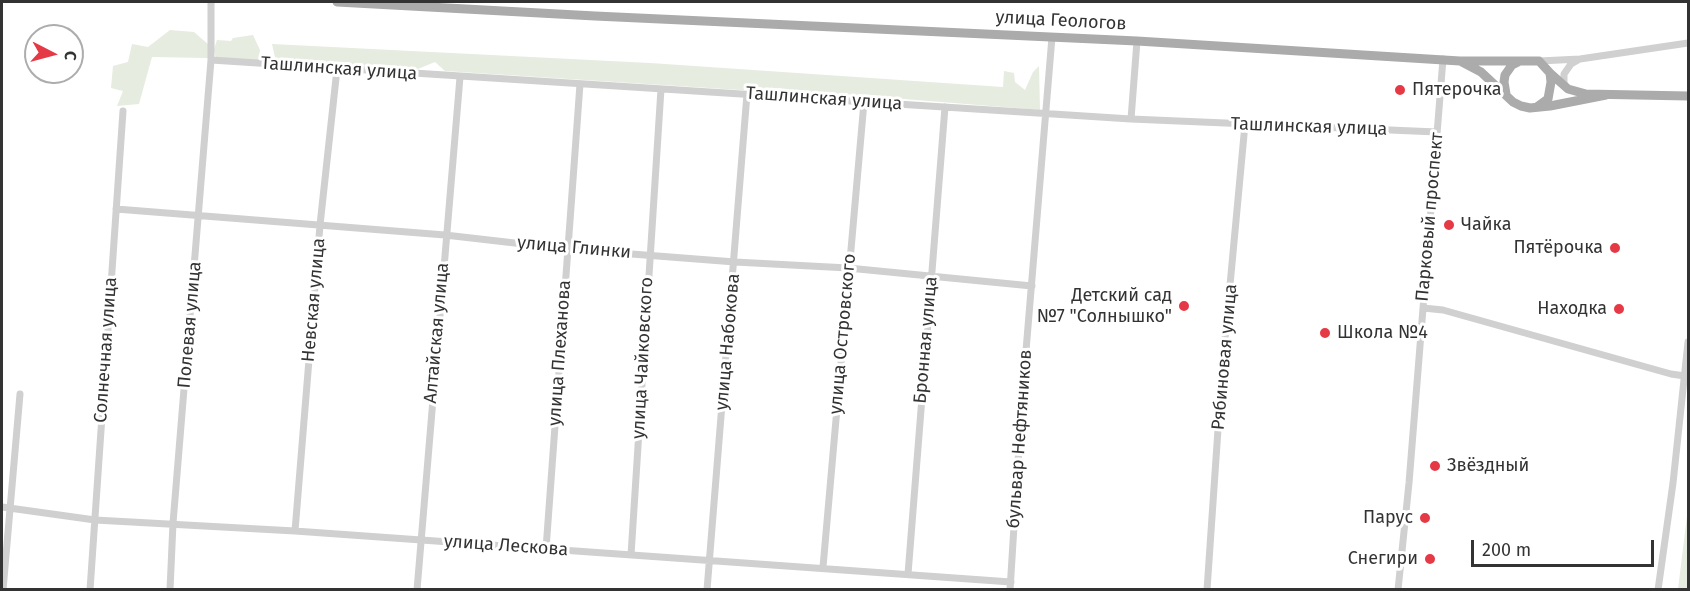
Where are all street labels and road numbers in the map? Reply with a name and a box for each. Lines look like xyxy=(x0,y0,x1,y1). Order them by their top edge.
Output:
street label: улица Геологов xyxy=(995,7,1127,35)
street label: Ташлинская улица xyxy=(260,53,418,85)
street label: Ташлинская улица xyxy=(745,83,903,115)
street label: Ташлинская улица xyxy=(1230,113,1388,141)
street label: Парковый проспект xyxy=(1412,132,1448,302)
street label: улица Глинки xyxy=(516,232,632,264)
street label: Невская улица xyxy=(298,237,330,363)
street label: улица Островского xyxy=(825,253,861,415)
street label: Полевая улица xyxy=(174,261,206,389)
street label: Алтайская улица xyxy=(420,262,454,404)
street label: улица Набокова xyxy=(711,273,745,411)
street label: Солнечная улица xyxy=(90,276,122,424)
street label: улица Чайковского xyxy=(628,276,658,440)
street label: Бронная улица xyxy=(910,276,942,404)
street label: улица Плеханова xyxy=(544,279,576,427)
street label: Рябиновая улица xyxy=(1208,283,1242,431)
street label: бульвар Нефтяников xyxy=(1003,349,1037,529)
street label: улица Лескова xyxy=(443,531,569,561)

